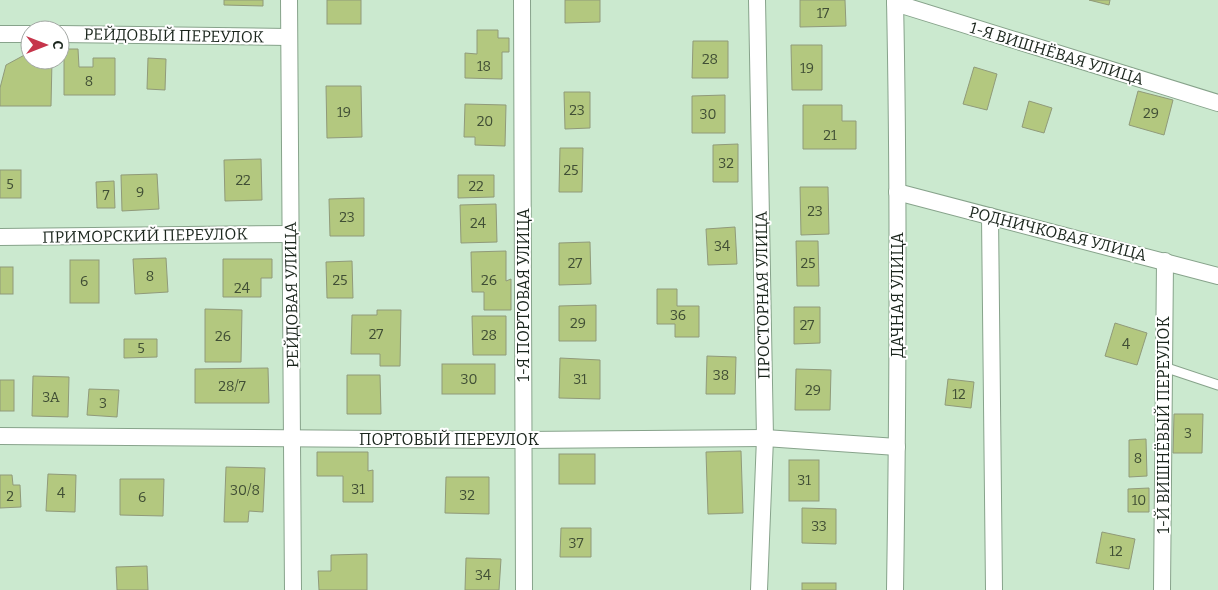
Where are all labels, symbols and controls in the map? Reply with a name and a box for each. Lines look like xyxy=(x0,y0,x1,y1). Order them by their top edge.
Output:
house number: 17 xyxy=(817,5,829,22)
street label: 1-Я ВИШНЁВАЯ УЛИЦА xyxy=(968,18,1147,89)
north arrow xyxy=(20,20,70,70)
street label: РЕЙДОВЫЙ ПЕРЕУЛОК xyxy=(84,23,265,47)
text: С xyxy=(49,41,66,50)
house number: 28 xyxy=(702,51,718,68)
house number: 18 xyxy=(477,58,491,75)
house number: 19 xyxy=(800,60,814,77)
house number: 8 xyxy=(85,73,93,90)
house number: 23 xyxy=(569,102,585,119)
house number: 19 xyxy=(337,104,351,121)
house number: 29 xyxy=(1143,105,1159,122)
house number: 30 xyxy=(700,106,716,123)
house number: 20 xyxy=(477,113,493,130)
house number: 21 xyxy=(823,127,837,144)
house number: 32 xyxy=(718,155,734,172)
house number: 25 xyxy=(563,162,579,179)
house number: 22 xyxy=(235,172,251,189)
house number: 5 xyxy=(6,176,14,193)
house number: 22 xyxy=(468,178,484,195)
house number: 9 xyxy=(136,184,144,201)
house number: 7 xyxy=(102,187,110,204)
street label: РОДНИЧКОВАЯ УЛИЦА xyxy=(967,202,1149,265)
house number: 23 xyxy=(807,203,823,220)
street label: 1-Я ПОРТОВАЯ УЛИЦА xyxy=(514,208,533,382)
house number: 23 xyxy=(339,209,355,226)
street label: ПРОСТОРНАЯ УЛИЦА xyxy=(752,210,773,379)
house number: 24 xyxy=(470,215,486,232)
street label: РЕЙДОВАЯ УЛИЦА xyxy=(280,221,302,368)
street label: ПРИМОРСКИЙ ПЕРЕУЛОК xyxy=(42,223,249,247)
street label: ДАЧНАЯ УЛИЦА xyxy=(888,231,907,358)
house number: 34 xyxy=(714,238,730,255)
house number: 27 xyxy=(568,255,582,272)
house number: 25 xyxy=(800,255,816,272)
house number: 8 xyxy=(146,268,154,285)
house number: 25 xyxy=(332,272,348,289)
house number: 26 xyxy=(481,272,497,289)
house number: 6 xyxy=(80,273,88,290)
house number: 24 xyxy=(234,280,250,297)
house number: 36 xyxy=(670,307,686,324)
house number: 29 xyxy=(570,315,586,332)
street label: 1-Й ВИШНЁВЫЙ ПЕРЕУЛОК xyxy=(1153,316,1173,534)
house number: 27 xyxy=(800,317,814,334)
house number: 27 xyxy=(369,326,383,343)
house number: 28 xyxy=(481,327,497,344)
house number: 26 xyxy=(215,328,231,345)
house number: 4 xyxy=(1122,336,1130,353)
house number: 5 xyxy=(137,340,145,357)
house number: 38 xyxy=(713,367,729,384)
house number: 30 xyxy=(461,371,477,388)
house number: 31 xyxy=(573,371,587,388)
house number: 28/7 xyxy=(218,378,246,395)
house number: 29 xyxy=(805,382,821,399)
house number: 12 xyxy=(952,386,966,403)
house number: 3А xyxy=(42,389,60,406)
house number: 3 xyxy=(99,395,107,412)
house number: 3 xyxy=(1184,425,1192,442)
street label: ПОРТОВЫЙ ПЕРЕУЛОК xyxy=(359,429,540,449)
house number: 8 xyxy=(1134,450,1142,467)
house number: 31 xyxy=(797,472,811,489)
house number: 31 xyxy=(351,481,365,498)
house number: 30/8 xyxy=(230,482,260,499)
house number: 4 xyxy=(57,485,65,502)
house number: 32 xyxy=(459,487,475,504)
house number: 2 xyxy=(6,488,14,505)
house number: 6 xyxy=(138,489,146,506)
house number: 10 xyxy=(1132,492,1146,509)
house number: 33 xyxy=(811,518,827,535)
house number: 37 xyxy=(568,535,584,552)
house number: 12 xyxy=(1109,543,1123,560)
house number: 34 xyxy=(475,567,491,584)

